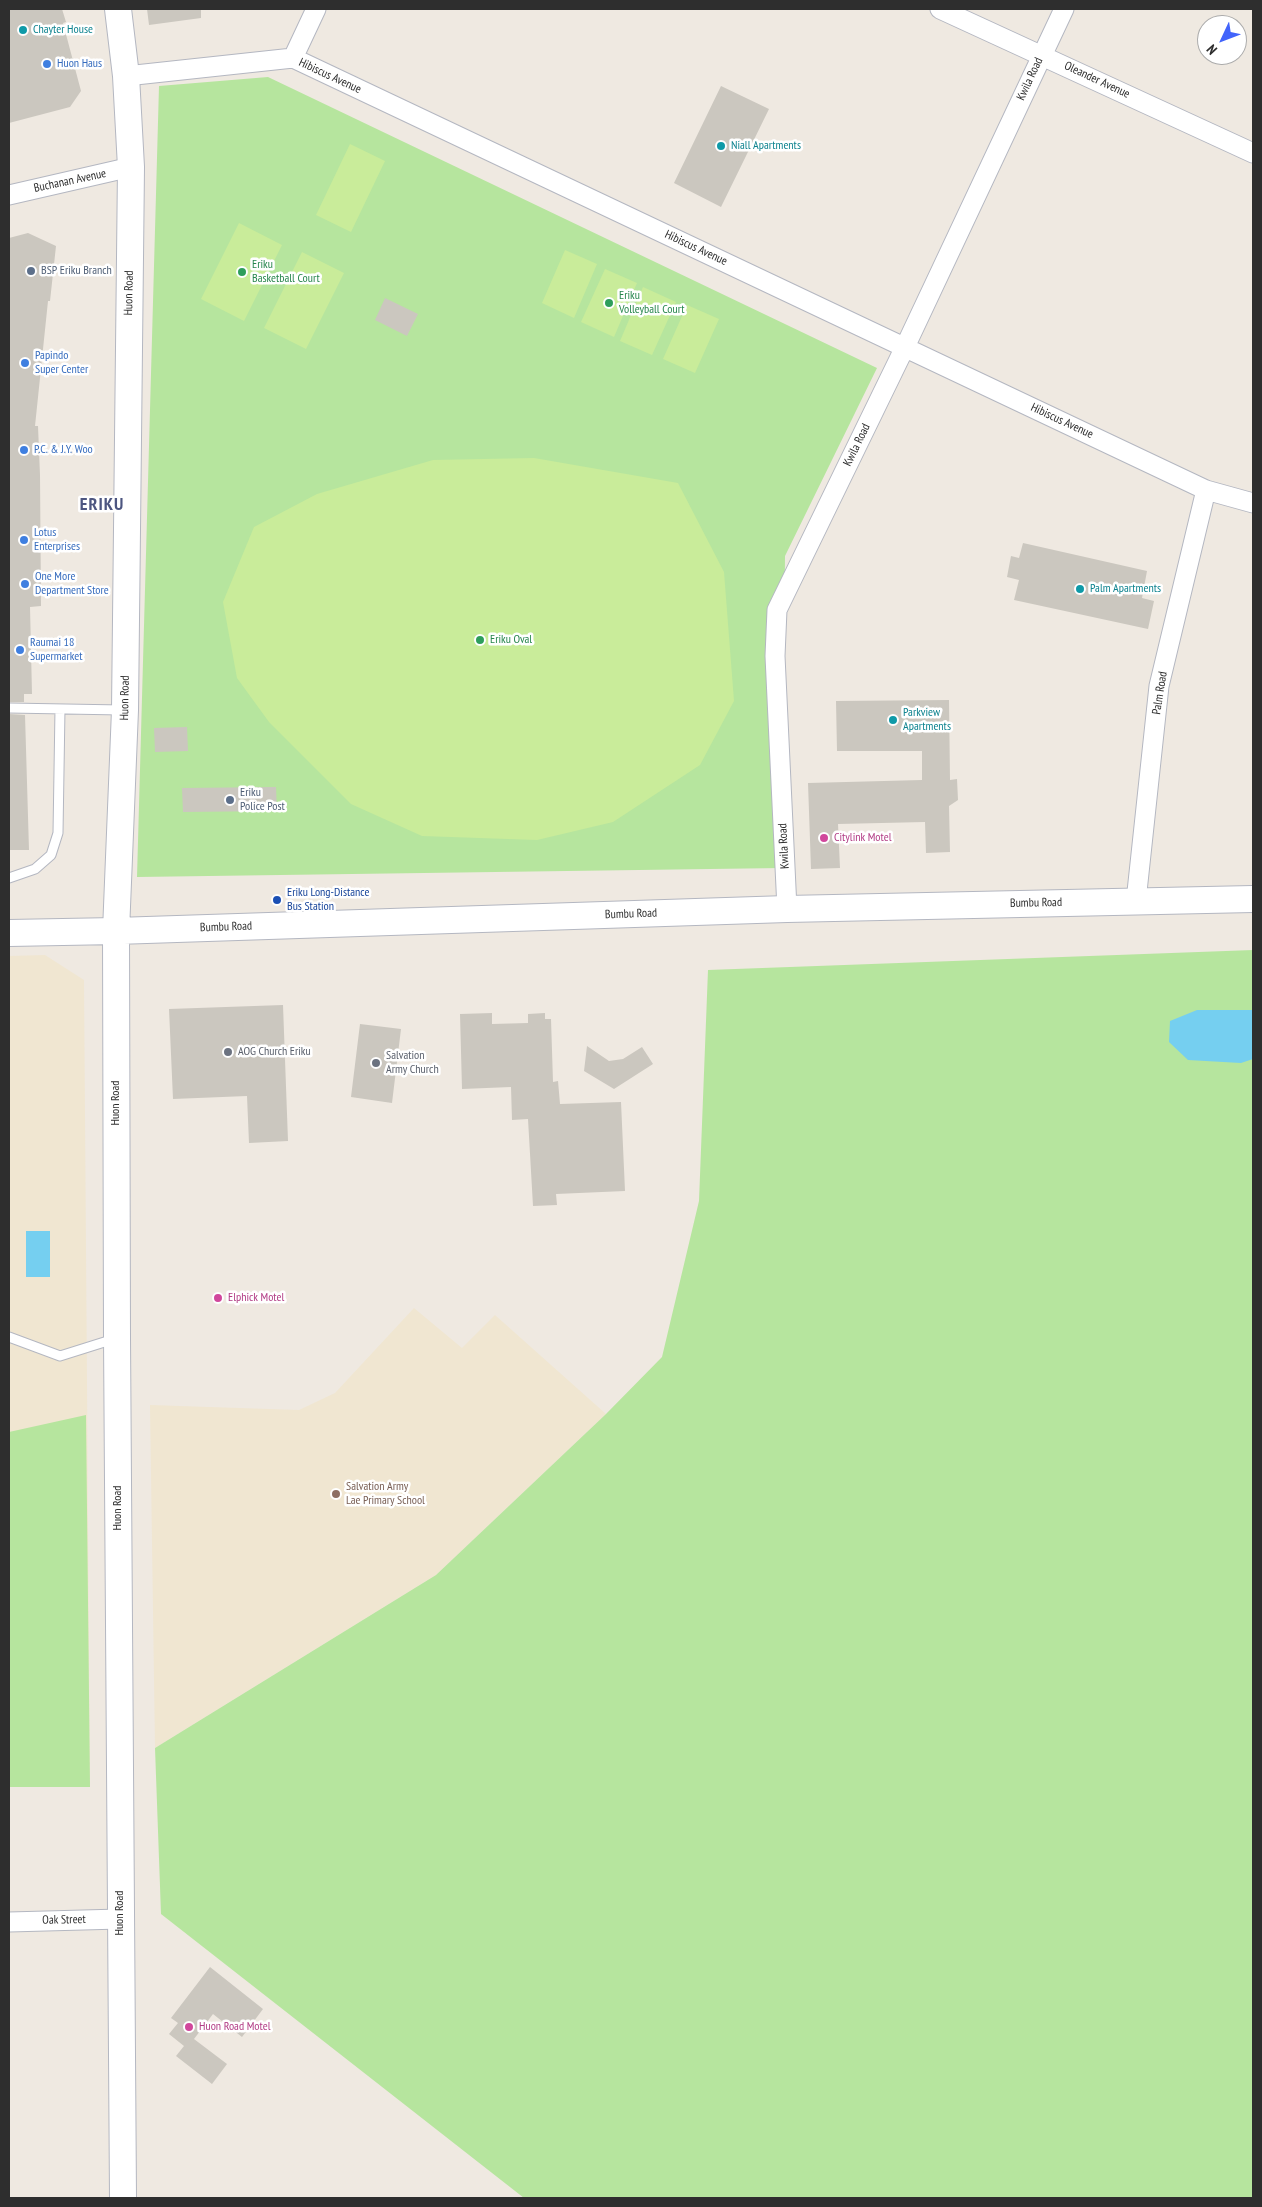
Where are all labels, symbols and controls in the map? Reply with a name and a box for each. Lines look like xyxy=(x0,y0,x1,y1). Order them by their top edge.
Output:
north arrow xyxy=(1197,15,1247,65)
place label: Chayter House xyxy=(33,23,93,37)
marker: Chayter House xyxy=(17,24,29,36)
text: N xyxy=(1203,41,1221,58)
street label: Hibiscus Avenue xyxy=(296,55,364,97)
street label: Kwila Road xyxy=(1014,55,1046,103)
place label: Huon Haus xyxy=(57,57,102,71)
marker: Huon Haus xyxy=(41,58,53,70)
street label: Oleander Avenue xyxy=(1062,59,1132,101)
place label: Niall Apartments xyxy=(731,139,801,153)
marker: Niall Apartments xyxy=(715,140,727,152)
street label: Buchanan Avenue xyxy=(33,166,107,196)
street label: Hibiscus Avenue xyxy=(662,227,730,269)
place label: Eriku Basketball Court xyxy=(252,258,320,286)
place label: BSP Eriku Branch xyxy=(41,264,112,278)
marker: BSP Eriku Branch xyxy=(25,265,37,277)
marker: Eriku Basketball Court xyxy=(236,266,248,278)
street label: Huon Road xyxy=(121,270,137,316)
place label: Eriku Volleyball Court xyxy=(619,289,685,317)
marker: Eriku Volleyball Court xyxy=(603,297,615,309)
place label: Papindo Super Center xyxy=(35,349,88,377)
marker: Papindo Super Center xyxy=(19,357,31,369)
street label: Hibiscus Avenue xyxy=(1028,400,1096,442)
street label: Kwila Road xyxy=(841,421,873,469)
place label: P.C. & J.Y. Woo xyxy=(34,443,93,457)
marker: P.C. & J.Y. Woo xyxy=(18,444,30,456)
district label: ERIKU xyxy=(79,494,125,516)
place label: Lotus Enterprises xyxy=(34,526,80,554)
marker: Lotus Enterprises xyxy=(18,534,30,546)
place label: One More Department Store xyxy=(35,570,109,598)
marker: One More Department Store xyxy=(19,578,31,590)
place label: Palm Apartments xyxy=(1090,582,1161,596)
marker: Palm Apartments xyxy=(1074,583,1086,595)
place label: Eriku Oval xyxy=(490,633,532,647)
marker: Eriku Oval xyxy=(474,634,486,646)
place label: Raumai 18 Supermarket xyxy=(30,636,82,664)
marker: Raumai 18 Supermarket xyxy=(14,644,26,656)
street label: Palm Road xyxy=(1149,670,1171,716)
street label: Huon Road xyxy=(117,675,133,721)
place label: Parkview Apartments xyxy=(903,706,951,734)
marker: Parkview Apartments xyxy=(887,714,899,726)
place label: Eriku Police Post xyxy=(240,786,285,814)
marker: Eriku Police Post xyxy=(224,794,236,806)
street label: Kwila Road xyxy=(776,823,792,869)
place label: Citylink Motel xyxy=(834,831,891,845)
marker: Citylink Motel xyxy=(818,832,830,844)
place label: Eriku Long-Distance Bus Station xyxy=(287,886,369,914)
marker: Eriku Long-Distance Bus Station xyxy=(271,894,283,906)
street label: Bumbu Road xyxy=(1010,895,1062,911)
street label: Bumbu Road xyxy=(605,906,657,922)
street label: Bumbu Road xyxy=(200,919,252,935)
place label: AOG Church Eriku xyxy=(238,1045,311,1059)
marker: AOG Church Eriku xyxy=(222,1046,234,1058)
place label: Salvation Army Church xyxy=(386,1049,439,1077)
marker: Salvation Army Church xyxy=(370,1057,382,1069)
street label: Huon Road xyxy=(109,1080,123,1126)
place label: Elphick Motel xyxy=(228,1291,284,1305)
marker: Elphick Motel xyxy=(212,1292,224,1304)
place label: Salvation Army Lae Primary School xyxy=(346,1480,425,1508)
street label: Huon Road xyxy=(111,1485,125,1531)
marker: Salvation Army Lae Primary School xyxy=(330,1488,342,1500)
street label: Huon Road xyxy=(113,1890,127,1936)
street label: Oak Street xyxy=(42,1912,86,1928)
place label: Huon Road Motel xyxy=(199,2020,270,2034)
marker: Huon Road Motel xyxy=(183,2021,195,2033)

